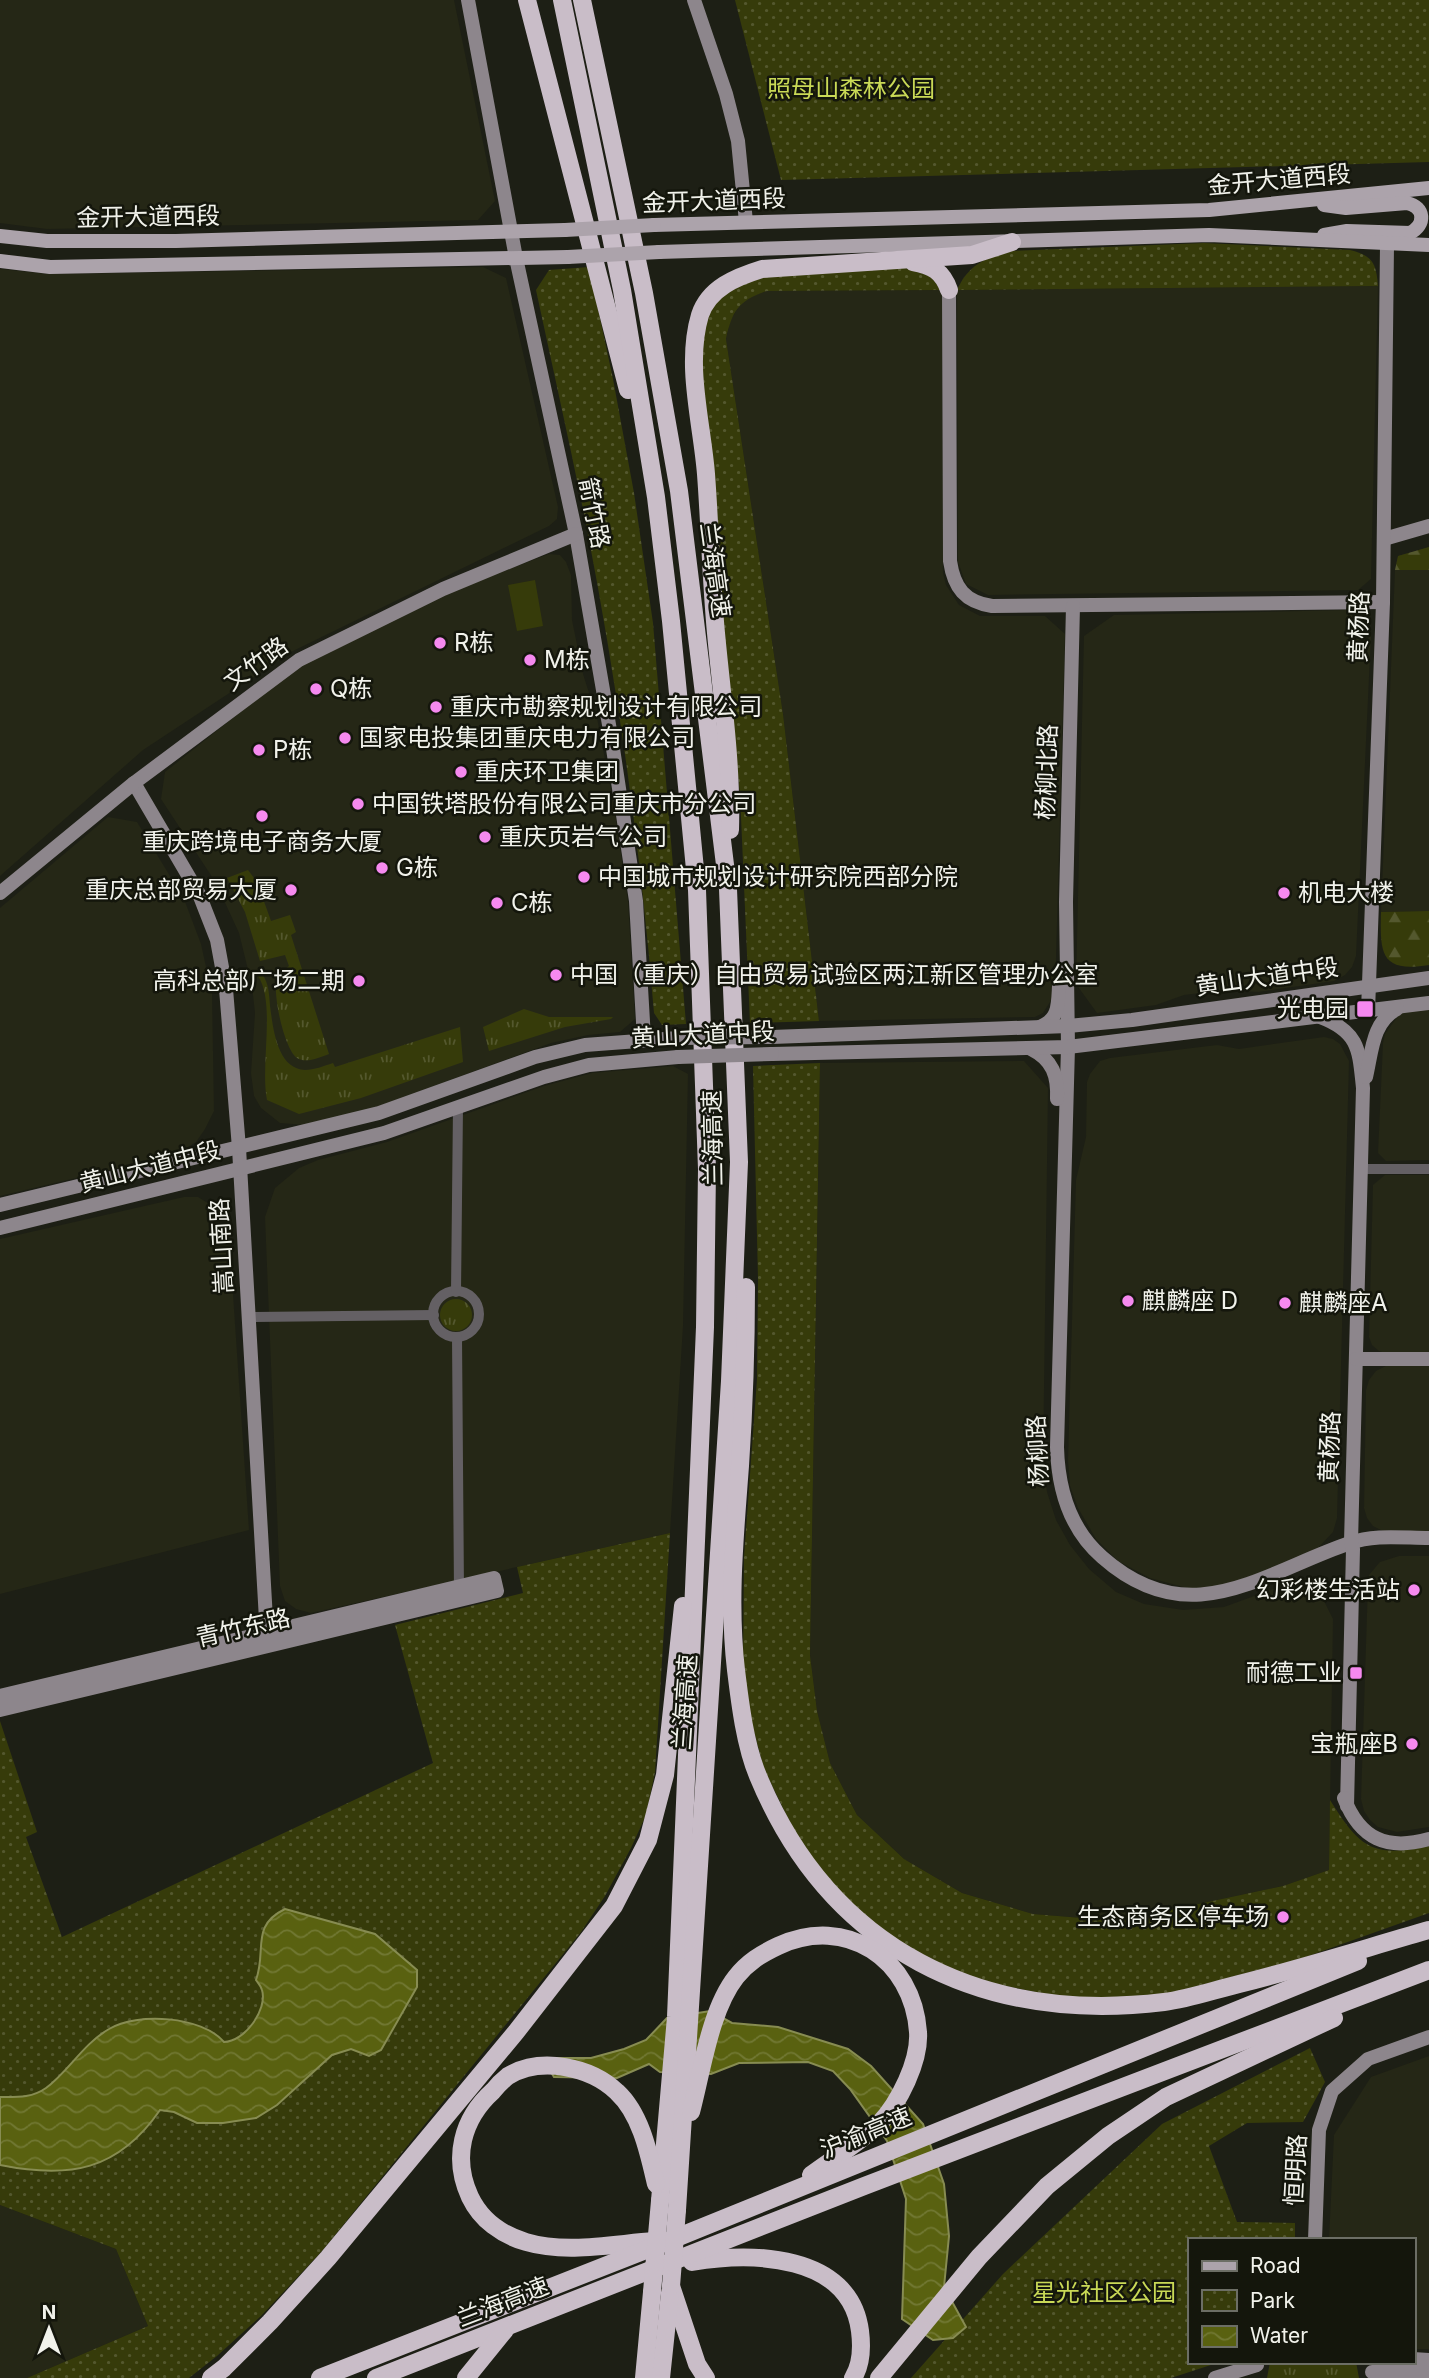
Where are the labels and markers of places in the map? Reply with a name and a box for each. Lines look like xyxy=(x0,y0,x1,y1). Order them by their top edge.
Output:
place label: R栋 xyxy=(454,628,493,657)
marker: R栋 xyxy=(432,635,448,651)
place label: M栋 xyxy=(544,645,590,674)
marker: M栋 xyxy=(522,652,538,668)
place label: Q栋 xyxy=(330,674,372,703)
marker: Q栋 xyxy=(308,681,324,697)
place label: 重庆市勘察规划设计有限公司 xyxy=(450,692,762,721)
marker: 重庆市勘察规划设计有限公司 xyxy=(428,699,444,715)
place label: 国家电投集团重庆电力有限公司 xyxy=(359,723,695,752)
marker: 国家电投集团重庆电力有限公司 xyxy=(337,730,353,746)
place label: P栋 xyxy=(273,735,312,764)
marker: P栋 xyxy=(251,742,267,758)
place label: 重庆环卫集团 xyxy=(475,757,619,786)
marker: 重庆环卫集团 xyxy=(453,764,469,780)
place label: 中国铁塔股份有限公司重庆市分公司 xyxy=(372,789,756,818)
marker: 中国铁塔股份有限公司重庆市分公司 xyxy=(350,796,366,812)
marker: 重庆跨境电子商务大厦 xyxy=(254,808,270,824)
place label: 重庆页岩气公司 xyxy=(499,822,667,851)
place label: 重庆跨境电子商务大厦 xyxy=(142,827,382,856)
marker: 重庆页岩气公司 xyxy=(477,829,493,845)
place label: G栋 xyxy=(396,853,438,882)
marker: G栋 xyxy=(374,860,390,876)
place label: 中国城市规划设计研究院西部分院 xyxy=(598,862,958,891)
marker: 中国城市规划设计研究院西部分院 xyxy=(576,869,592,885)
place label: 重庆总部贸易大厦 xyxy=(85,875,277,904)
place label: 机电大楼 xyxy=(1298,878,1394,907)
marker: 重庆总部贸易大厦 xyxy=(283,882,299,898)
marker: 机电大楼 xyxy=(1276,885,1292,901)
place label: C栋 xyxy=(511,888,553,917)
marker: C栋 xyxy=(489,895,505,911)
place label: 中国（重庆）自由贸易试验区两江新区管理办公室 xyxy=(570,960,1098,989)
place label: 高科总部广场二期 xyxy=(153,966,345,995)
marker: 中国（重庆）自由贸易试验区两江新区管理办公室 xyxy=(548,967,564,983)
marker: 高科总部广场二期 xyxy=(351,973,367,989)
place label: 光电园 xyxy=(1277,994,1349,1023)
marker: 光电园 xyxy=(1355,999,1375,1019)
place label: 麒麟座 D xyxy=(1142,1286,1238,1315)
place label: 麒麟座A xyxy=(1299,1288,1388,1317)
marker: 麒麟座 D xyxy=(1120,1293,1136,1309)
marker: 麒麟座A xyxy=(1277,1295,1293,1311)
place label: 幻彩楼生活站 xyxy=(1256,1575,1400,1604)
marker: 幻彩楼生活站 xyxy=(1406,1582,1422,1598)
place label: 耐德工业 xyxy=(1246,1658,1342,1687)
marker: 耐德工业 xyxy=(1348,1665,1364,1681)
place label: 宝瓶座B xyxy=(1310,1729,1398,1758)
marker: 宝瓶座B xyxy=(1404,1736,1420,1752)
place label: 生态商务区停车场 xyxy=(1077,1902,1269,1931)
marker: 生态商务区停车场 xyxy=(1275,1909,1291,1925)

